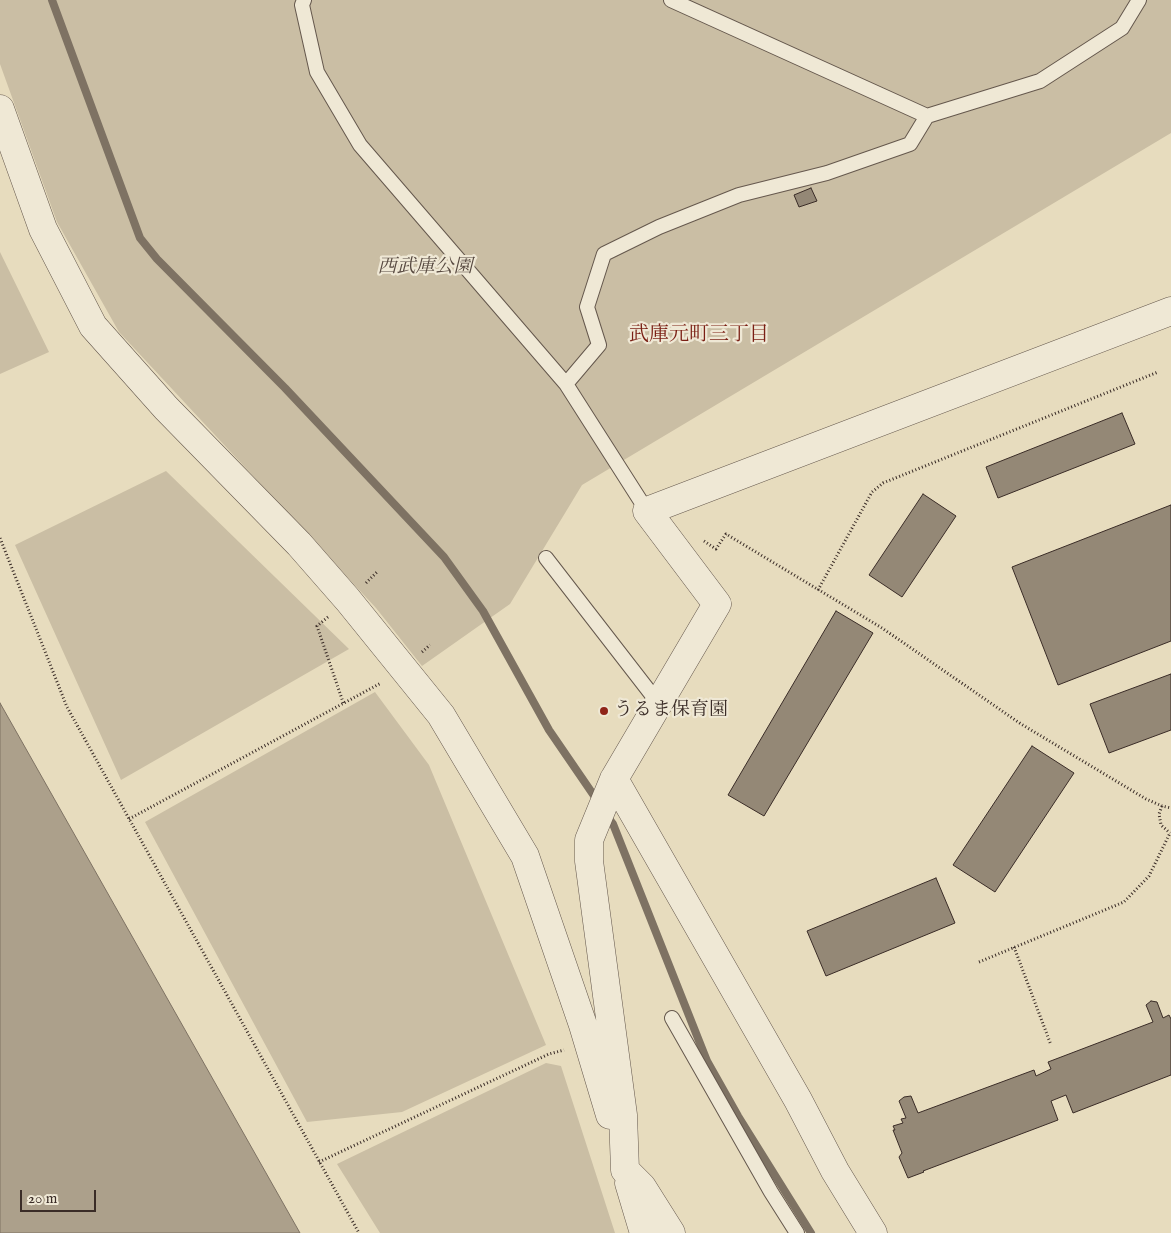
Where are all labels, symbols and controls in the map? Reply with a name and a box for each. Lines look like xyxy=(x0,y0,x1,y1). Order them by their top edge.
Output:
park label: 西武庫公園 xyxy=(378,257,472,279)
district label: 武庫元町三丁目 xyxy=(629,324,769,348)
place label: うるま保育園 xyxy=(614,700,728,722)
marker: うるま保育園 xyxy=(598,705,610,717)
scale bar xyxy=(22,1180,99,1212)
text: 20 m xyxy=(28,1189,57,1208)

